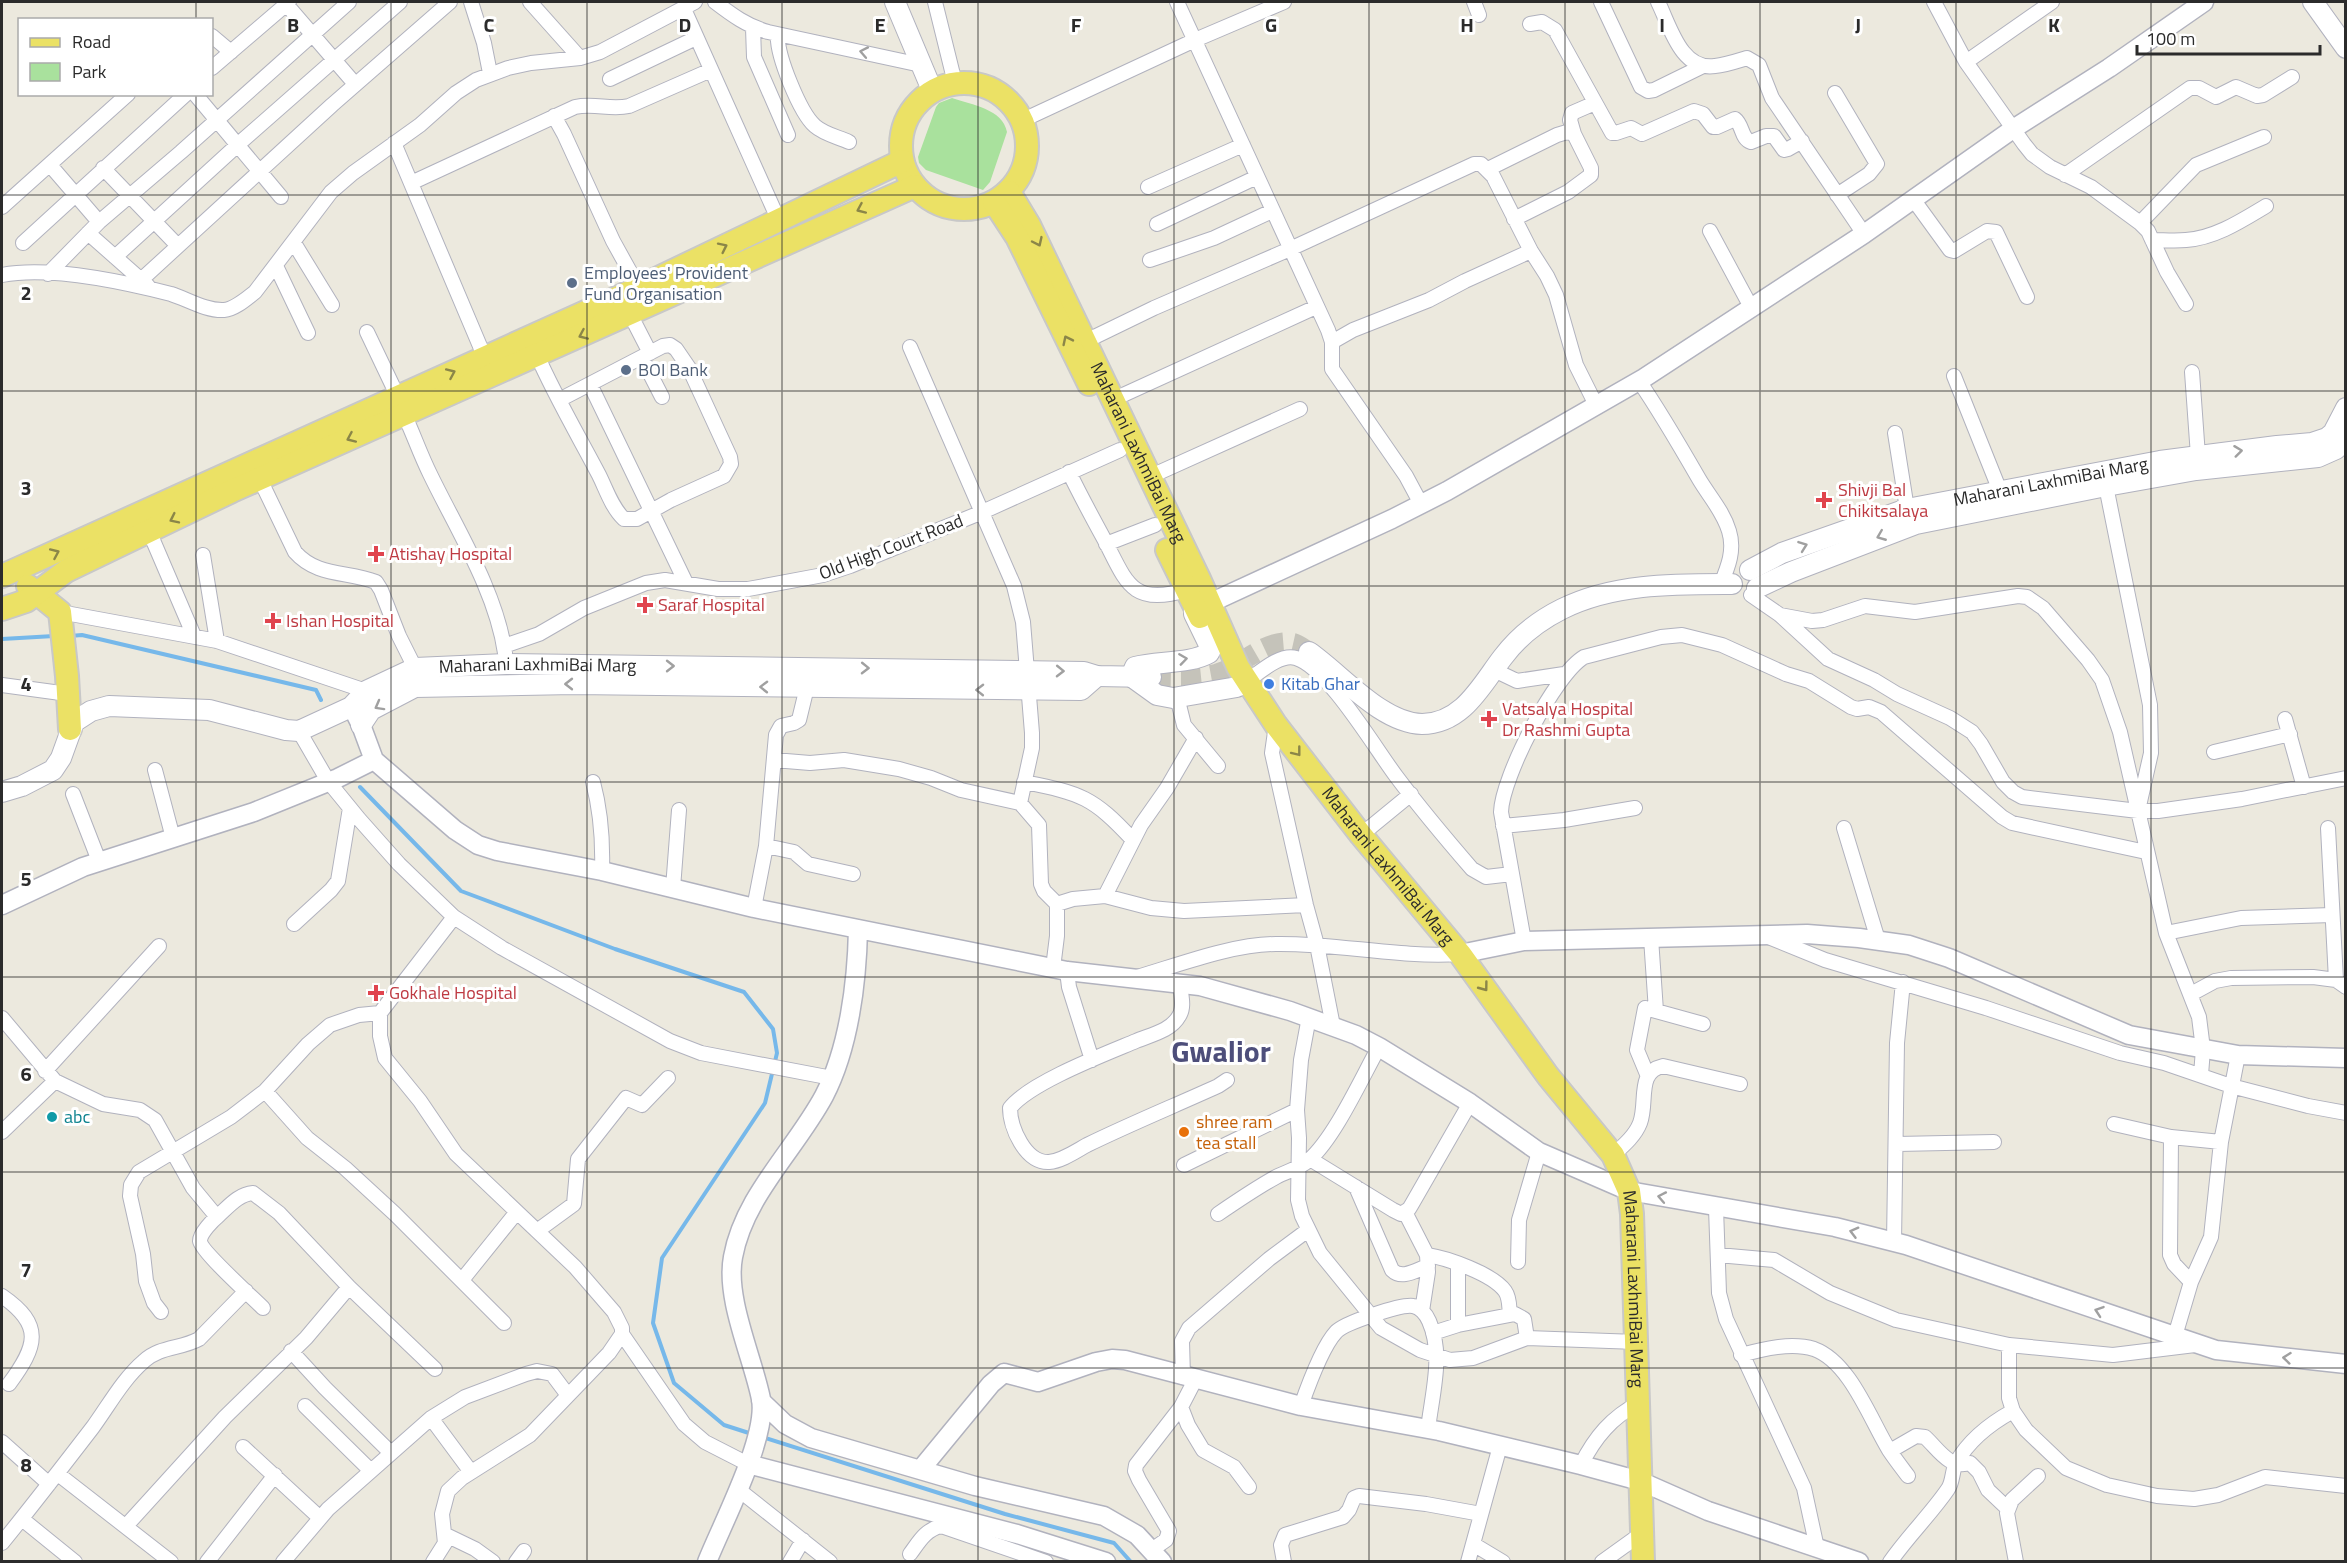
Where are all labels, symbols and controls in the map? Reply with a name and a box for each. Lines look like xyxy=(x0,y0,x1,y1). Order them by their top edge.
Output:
text: B xyxy=(287,9,299,40)
text: C xyxy=(484,9,495,40)
text: D xyxy=(679,9,691,40)
text: E xyxy=(874,9,886,40)
text: F xyxy=(1071,9,1082,40)
text: G xyxy=(1265,9,1277,40)
text: H xyxy=(1460,9,1474,40)
text: I xyxy=(1659,9,1665,40)
text: J xyxy=(1855,9,1861,40)
text: K xyxy=(2048,9,2060,40)
legend xyxy=(18,18,213,96)
scale bar xyxy=(2137,18,2320,56)
text: 100 m xyxy=(2146,25,2195,52)
text: Road xyxy=(72,28,111,55)
one-way arrow xyxy=(859,46,869,59)
text: Park xyxy=(72,58,107,85)
one-way arrow xyxy=(856,202,867,214)
one-way arrow xyxy=(1030,236,1042,247)
one-way arrow xyxy=(717,243,728,255)
place label: Employees' Provident Fund Organisation xyxy=(584,259,749,307)
marker: Employees' Provident Fund Organisation xyxy=(565,276,579,290)
text: 2 xyxy=(20,277,32,308)
one-way arrow xyxy=(579,328,590,340)
one-way arrow xyxy=(1063,336,1075,347)
place label: BOI Bank xyxy=(638,356,708,383)
street label: Maharani LaxhmiBai Marg xyxy=(1084,357,1194,547)
marker: BOI Bank xyxy=(619,363,633,377)
one-way arrow xyxy=(445,369,456,381)
one-way arrow xyxy=(346,430,357,442)
one-way arrow xyxy=(2233,445,2243,457)
street label: Maharani LaxhmiBai Marg xyxy=(1951,450,2150,513)
text: 3 xyxy=(20,472,32,503)
place label: Shivji Bal Chikitsalaya xyxy=(1838,476,1928,524)
marker: Shivji Bal Chikitsalaya xyxy=(1815,491,1833,509)
street label: Old High Court Road xyxy=(815,507,967,586)
one-way arrow xyxy=(169,512,180,524)
one-way arrow xyxy=(1876,529,1887,541)
place label: Atishay Hospital xyxy=(389,540,512,567)
one-way arrow xyxy=(1797,540,1807,553)
marker: Atishay Hospital xyxy=(367,545,385,563)
one-way arrow xyxy=(48,548,59,560)
place label: Saraf Hospital xyxy=(658,591,765,618)
marker: Saraf Hospital xyxy=(636,596,654,614)
place label: Ishan Hospital xyxy=(286,607,394,634)
marker: Ishan Hospital xyxy=(264,612,282,630)
street label: Maharani LaxhmiBai Marg xyxy=(438,650,637,680)
one-way arrow xyxy=(1178,654,1187,666)
one-way arrow xyxy=(666,660,675,672)
one-way arrow xyxy=(861,662,870,674)
one-way arrow xyxy=(1056,665,1065,677)
text: 4 xyxy=(20,668,32,699)
place label: Kitab Ghar xyxy=(1281,670,1360,697)
marker: Kitab Ghar xyxy=(1262,677,1276,691)
one-way arrow xyxy=(565,678,574,690)
one-way arrow xyxy=(760,681,769,693)
one-way arrow xyxy=(976,684,985,696)
place label: Vatsalya Hospital Dr Rashmi Gupta xyxy=(1502,695,1633,743)
one-way arrow xyxy=(375,699,385,710)
marker: Vatsalya Hospital Dr Rashmi Gupta xyxy=(1480,710,1498,728)
one-way arrow xyxy=(1289,745,1300,756)
street label: Maharani LaxhmiBai Marg xyxy=(1315,781,1461,951)
text: 5 xyxy=(20,863,32,894)
place label: Gokhale Hospital xyxy=(389,979,517,1006)
one-way arrow xyxy=(1477,980,1488,991)
marker: Gokhale Hospital xyxy=(367,984,385,1002)
district label: Gwalior xyxy=(1171,1028,1271,1074)
text: 6 xyxy=(20,1058,32,1089)
place label: abc xyxy=(64,1103,90,1130)
place label: shree ram tea stall xyxy=(1196,1108,1273,1156)
marker: abc xyxy=(45,1110,59,1124)
marker: shree ram tea stall xyxy=(1177,1125,1191,1139)
street label: Maharani LaxhmiBai Marg xyxy=(1616,1188,1651,1388)
one-way arrow xyxy=(1657,1192,1667,1204)
one-way arrow xyxy=(1849,1226,1859,1239)
text: 7 xyxy=(20,1254,32,1285)
one-way arrow xyxy=(2094,1305,2105,1318)
one-way arrow xyxy=(2283,1352,2292,1364)
text: 8 xyxy=(20,1449,32,1480)

